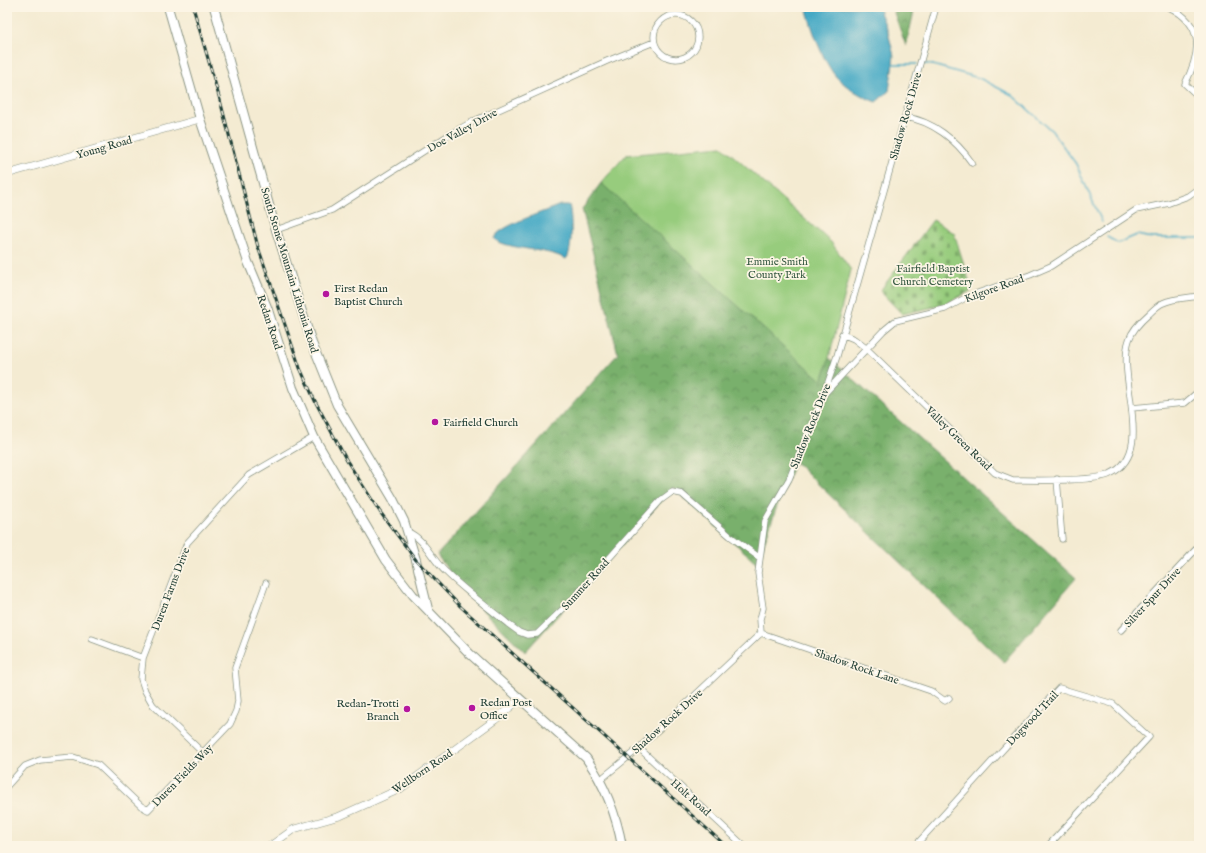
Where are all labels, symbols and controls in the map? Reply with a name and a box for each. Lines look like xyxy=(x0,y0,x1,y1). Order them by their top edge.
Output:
street label: Shadow Rock Drive xyxy=(887,71,925,162)
street label: Doe Valley Drive xyxy=(425,106,500,156)
street label: Young Road xyxy=(75,133,134,163)
street label: South Stone Mountain Lithonia Road xyxy=(257,186,321,355)
park label: Emmie Smith County Park xyxy=(746,255,808,282)
park label: Fairfield Baptist Church Cemetery xyxy=(892,262,974,289)
street label: Kilgore Road xyxy=(963,272,1026,306)
place label: First Redan Baptist Church xyxy=(334,282,403,309)
marker: First Redan Baptist Church xyxy=(321,289,331,299)
street label: Redan Road xyxy=(253,293,285,352)
street label: Shadow Rock Drive xyxy=(787,382,834,471)
street label: Valley Green Road xyxy=(922,403,994,474)
place label: Fairfield Church xyxy=(443,416,518,430)
marker: Fairfield Church xyxy=(430,417,440,427)
street label: Duren Farms Drive xyxy=(149,546,193,633)
street label: Summer Road xyxy=(559,556,613,613)
street label: Silver Spur Drive xyxy=(1121,565,1184,631)
street label: Shadow Rock Lane xyxy=(813,646,901,688)
street label: Shadow Rock Drive xyxy=(629,686,706,757)
street label: Dogwood Trail xyxy=(1004,688,1062,749)
place label: Redan Post Office xyxy=(480,696,532,723)
place label: Redan-Trotti Branch xyxy=(336,697,399,724)
marker: Redan Post Office xyxy=(467,703,477,713)
marker: Redan-Trotti Branch xyxy=(402,704,412,714)
street label: Duren Fields Way xyxy=(149,741,217,810)
street label: Wellborn Road xyxy=(390,746,456,797)
street label: Holt Road xyxy=(667,776,713,819)

